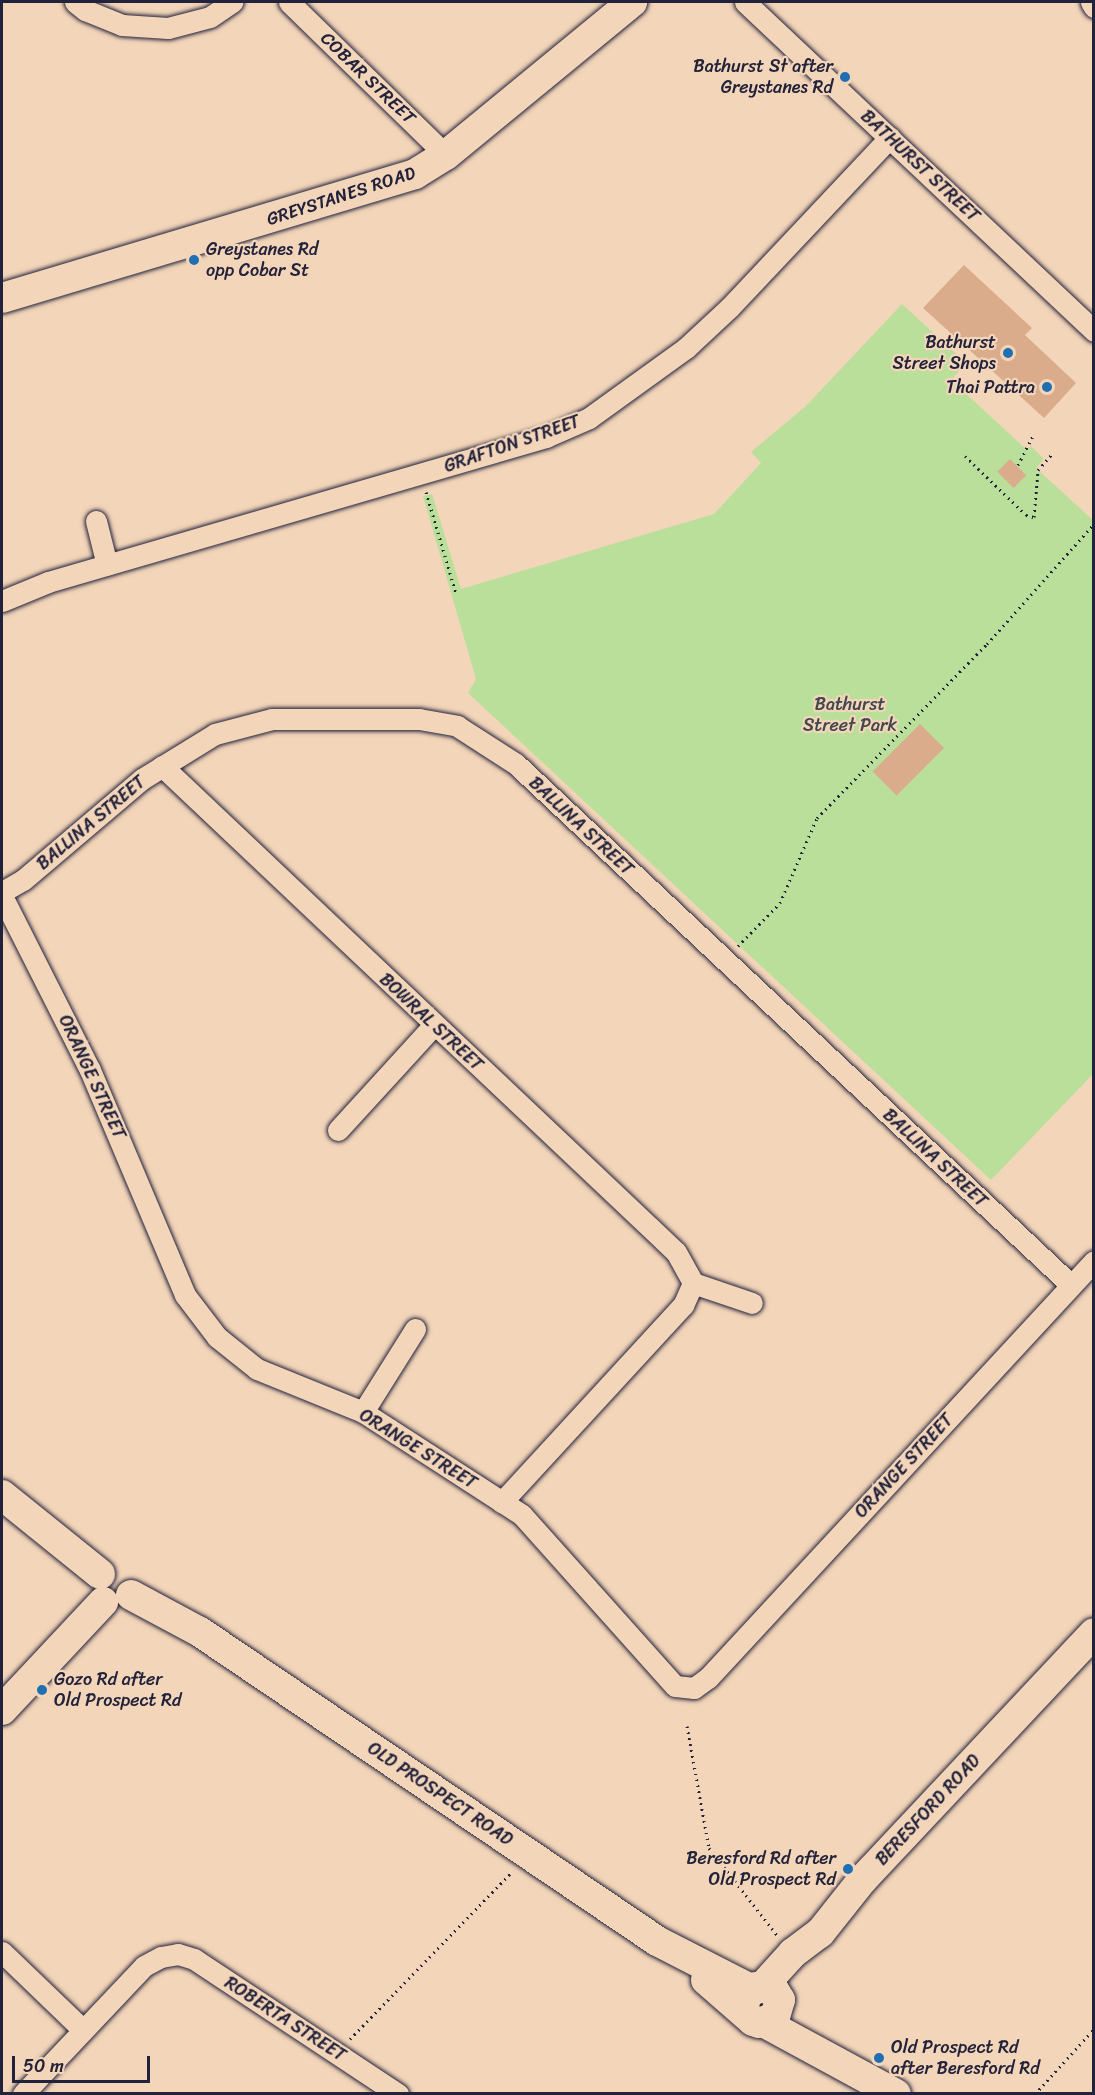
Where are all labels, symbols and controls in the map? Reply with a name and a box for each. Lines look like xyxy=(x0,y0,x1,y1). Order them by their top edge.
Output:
street label: COBAR STREET xyxy=(316,27,420,129)
place label: Bathurst St after Greystanes Rd xyxy=(693,56,833,98)
marker: Bathurst St after Greystanes Rd xyxy=(838,70,852,84)
street label: BATHURST STREET xyxy=(856,105,984,227)
street label: GREYSTANES ROAD xyxy=(264,162,418,230)
place label: Greystanes Rd opp Cobar St xyxy=(206,239,318,282)
marker: Greystanes Rd opp Cobar St xyxy=(187,253,201,267)
place label: Bathurst Street Shops xyxy=(892,332,996,374)
marker: Bathurst Street Shops xyxy=(1001,346,1015,360)
place label: Thai Pattra xyxy=(946,376,1035,398)
marker: Thai Pattra xyxy=(1040,380,1054,394)
street label: GRAFTON STREET xyxy=(440,410,584,478)
park label: Bathurst Street Park xyxy=(803,694,897,736)
street label: BALLINA STREET xyxy=(32,771,150,875)
street label: BALLINA STREET xyxy=(524,772,638,880)
street label: BOWRAL STREET xyxy=(375,968,487,1076)
street label: ORANGE STREET xyxy=(54,1012,130,1142)
street label: BALLINA STREET xyxy=(878,1104,992,1212)
street label: ORANGE STREET xyxy=(355,1404,481,1494)
street label: ORANGE STREET xyxy=(850,1409,958,1523)
place label: Gozo Rd after Old Prospect Rd xyxy=(54,1669,181,1712)
marker: Gozo Rd after Old Prospect Rd xyxy=(35,1683,49,1697)
street label: OLD PROSPECT ROAD xyxy=(364,1738,516,1850)
street label: BERESFORD ROAD xyxy=(871,1750,985,1870)
place label: Beresford Rd after Old Prospect Rd xyxy=(686,1848,836,1890)
marker: Beresford Rd after Old Prospect Rd xyxy=(841,1862,855,1876)
street label: ROBERTA STREET xyxy=(220,1972,350,2066)
place label: Old Prospect Rd after Beresford Rd xyxy=(891,2037,1041,2080)
scale bar xyxy=(15,2044,153,2082)
text: 50 m xyxy=(23,2050,64,2082)
marker: Old Prospect Rd after Beresford Rd xyxy=(872,2051,886,2065)

